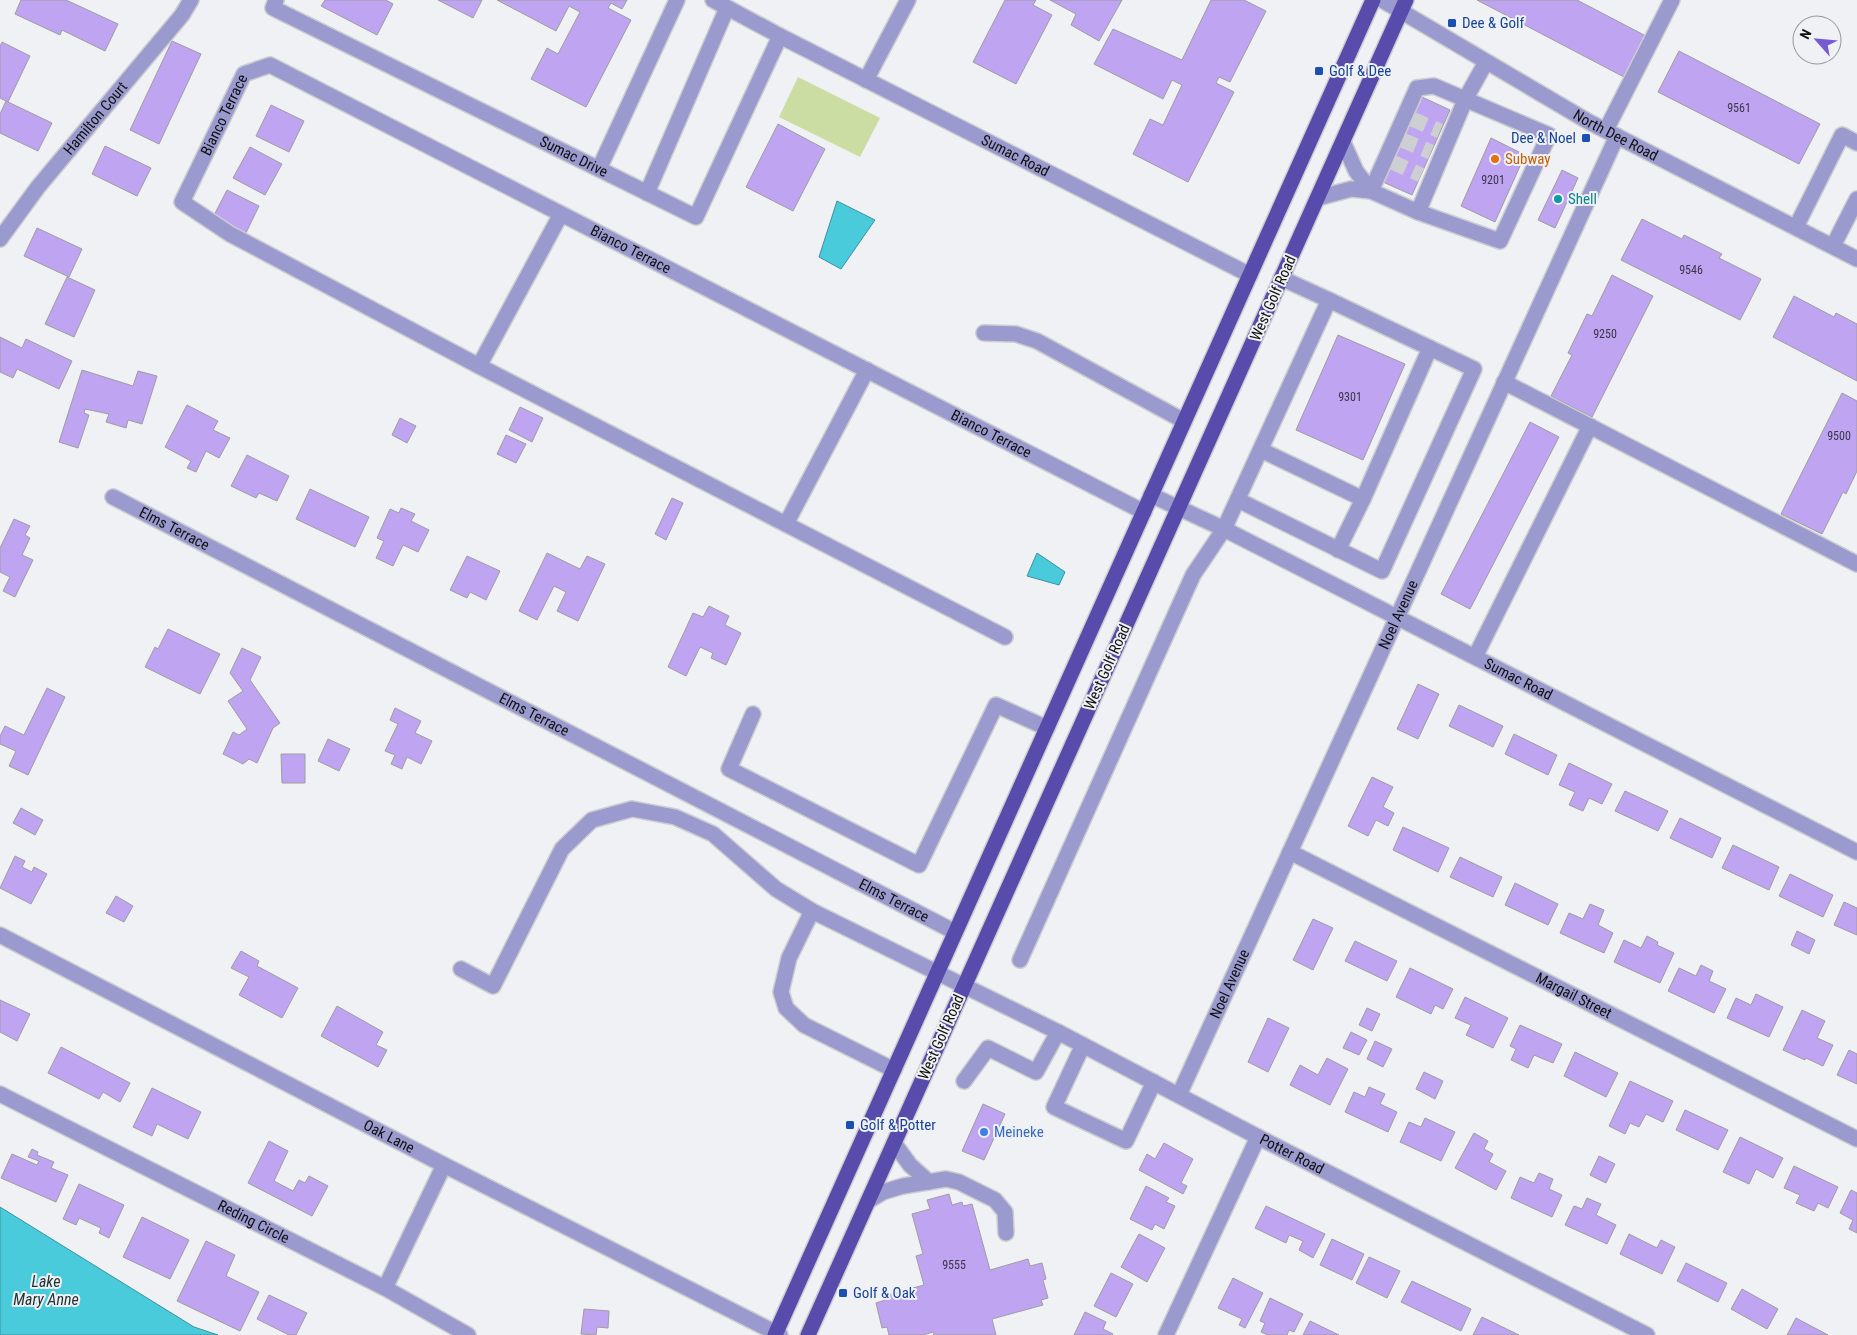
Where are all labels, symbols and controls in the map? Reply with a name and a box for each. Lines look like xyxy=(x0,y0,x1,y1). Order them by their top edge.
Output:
place label: Dee & Golf xyxy=(1462,14,1525,32)
north arrow xyxy=(1792,15,1842,65)
marker: Dee & Golf xyxy=(1446,17,1458,29)
text: N xyxy=(1796,27,1814,42)
place label: Golf & Dee xyxy=(1329,62,1391,80)
marker: Golf & Dee xyxy=(1313,65,1325,77)
street label: Bianco Terrace xyxy=(197,71,251,158)
street label: Hamilton Court xyxy=(60,78,131,159)
house number: 9561 xyxy=(1727,101,1751,115)
street label: North Dee Road xyxy=(1570,106,1661,165)
place label: Dee & Noel xyxy=(1511,129,1576,147)
street label: Sumac Road xyxy=(978,131,1052,180)
street label: Sumac Drive xyxy=(537,132,611,181)
marker: Dee & Noel xyxy=(1580,132,1592,144)
place label: Subway xyxy=(1505,150,1551,168)
marker: Subway xyxy=(1489,153,1501,165)
house number: 9201 xyxy=(1481,173,1505,187)
place label: Shell xyxy=(1568,190,1597,208)
marker: Shell xyxy=(1552,193,1564,205)
street label: Bianco Terrace xyxy=(587,221,674,277)
street label: West Golf Road xyxy=(1246,253,1300,343)
house number: 9546 xyxy=(1679,263,1703,277)
house number: 9250 xyxy=(1593,327,1617,341)
house number: 9301 xyxy=(1338,390,1362,404)
street label: Bianco Terrace xyxy=(948,406,1034,462)
house number: 9500 xyxy=(1827,429,1851,443)
street label: Elms Terrace xyxy=(136,503,212,554)
street label: Noel Avenue xyxy=(1375,577,1422,652)
street label: West Golf Road xyxy=(1080,622,1134,712)
street label: Sumac Road xyxy=(1481,654,1555,704)
street label: Elms Terrace xyxy=(496,689,572,740)
street label: Elms Terrace xyxy=(856,875,932,926)
street label: Noel Avenue xyxy=(1206,947,1253,1021)
street label: Margail Street xyxy=(1533,969,1615,1022)
street label: West Golf Road xyxy=(914,992,968,1082)
street label: Oak Lane xyxy=(360,1116,418,1157)
place label: Golf & Potter xyxy=(860,1116,936,1134)
marker: Golf & Potter xyxy=(844,1119,856,1131)
place label: Meineke xyxy=(994,1123,1044,1141)
marker: Meineke xyxy=(978,1126,990,1138)
street label: Potter Road xyxy=(1257,1130,1327,1178)
street label: Reding Circle xyxy=(215,1196,292,1247)
house number: 9555 xyxy=(942,1258,966,1272)
water label: Lake Mary Anne xyxy=(13,1272,79,1309)
place label: Golf & Oak xyxy=(853,1284,916,1302)
marker: Golf & Oak xyxy=(837,1287,849,1299)

